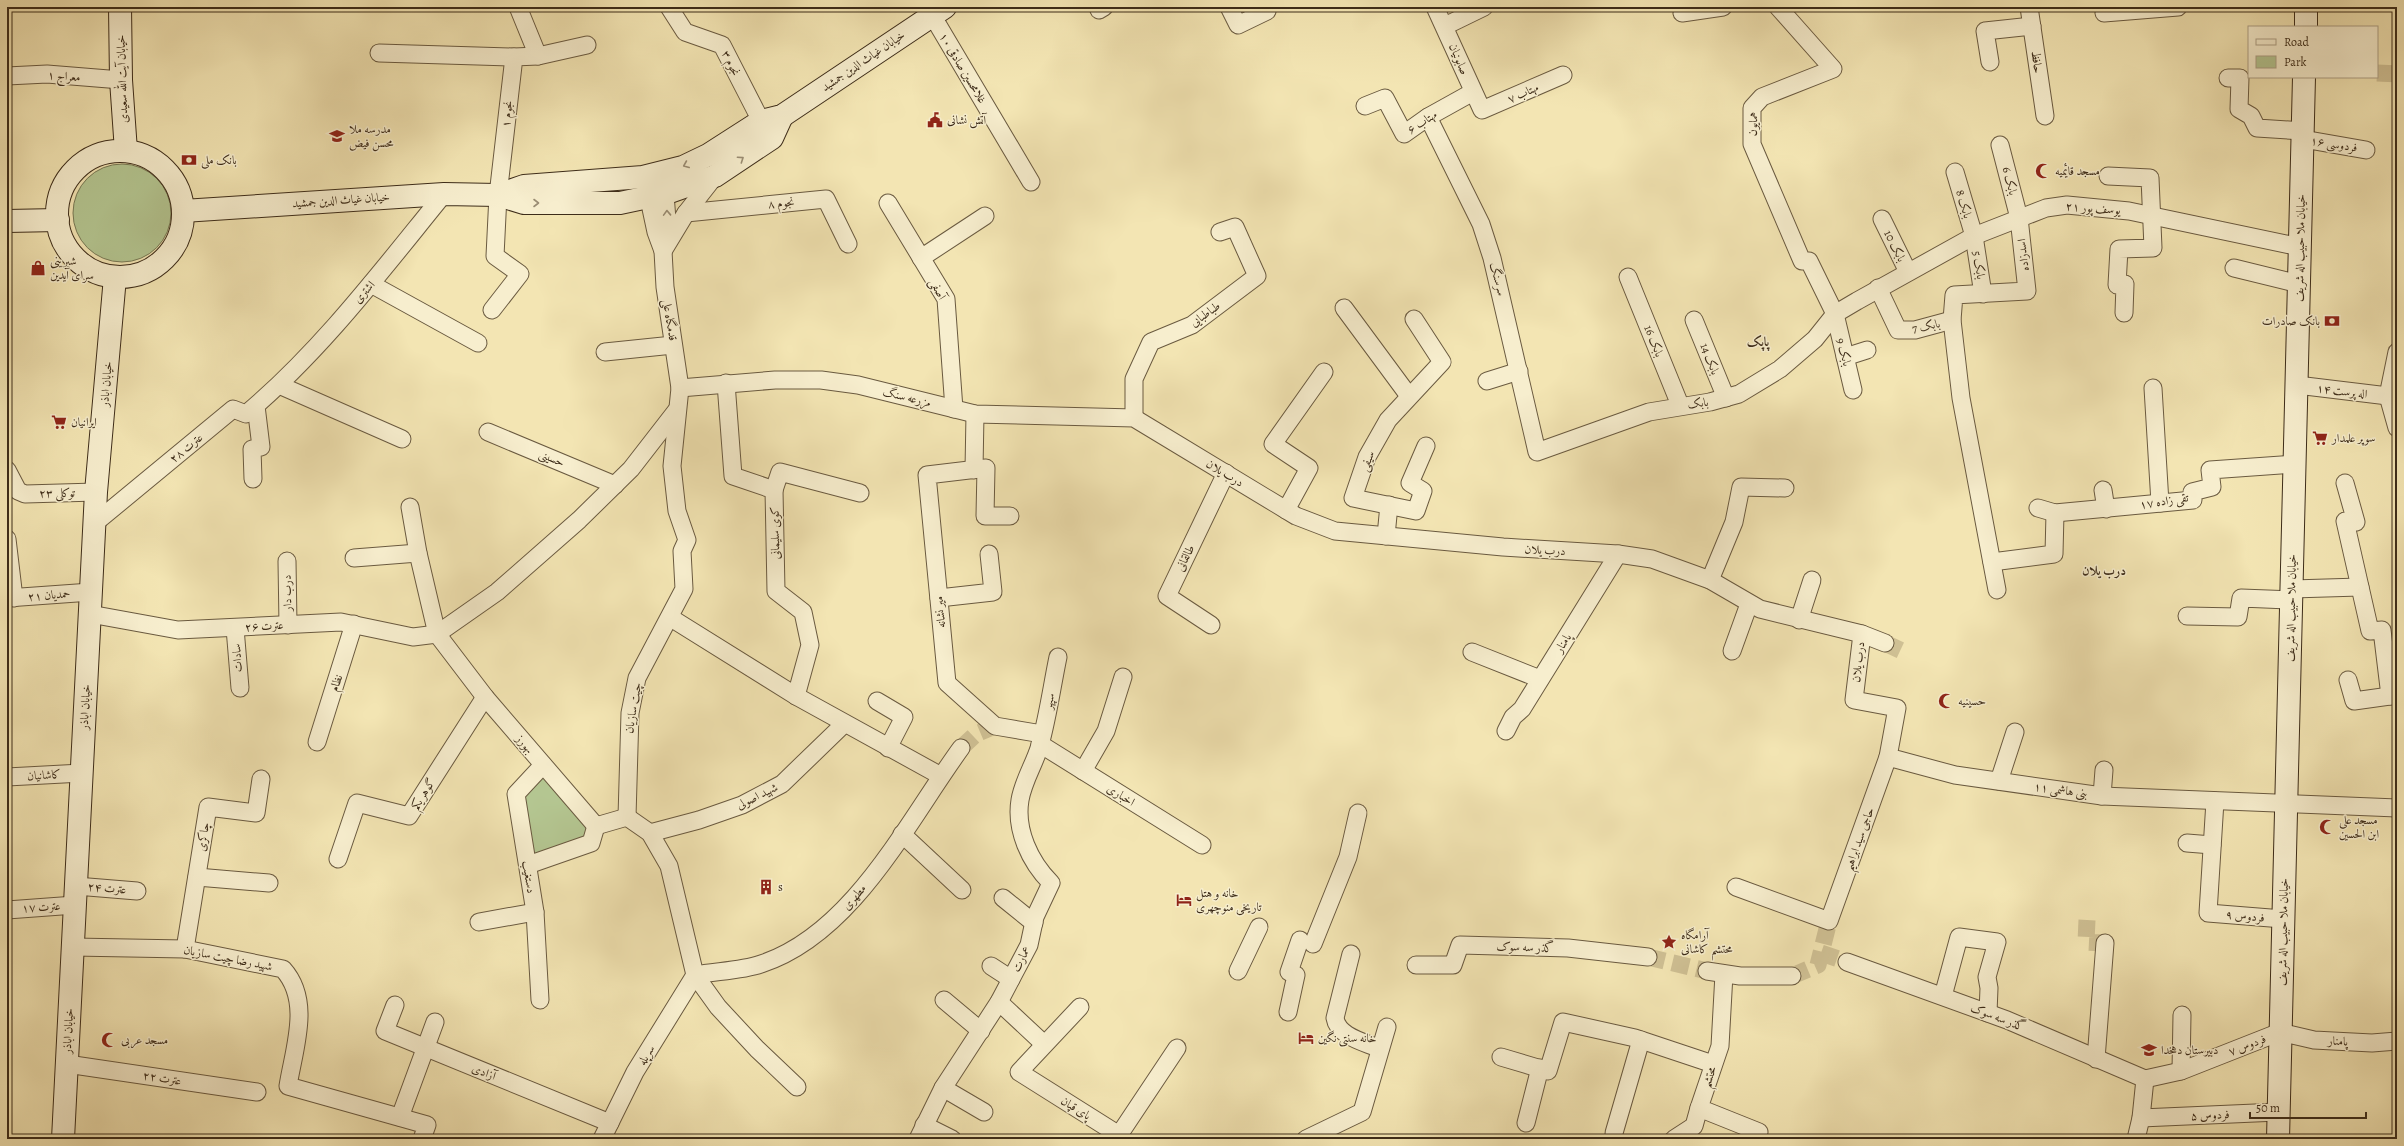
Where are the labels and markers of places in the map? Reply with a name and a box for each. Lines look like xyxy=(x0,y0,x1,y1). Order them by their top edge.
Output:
public building icon: آتش نشانی xyxy=(926,111,944,129)
place label: آتش نشانی xyxy=(947,112,988,129)
place label: مدرسه ملا محسن فیض xyxy=(349,121,394,152)
school or university icon: مدرسه ملا محسن فیض xyxy=(328,127,346,145)
bank icon: بانک ملی xyxy=(180,151,198,169)
place label: بانک ملی xyxy=(201,152,237,169)
mosque icon: مسجد قایٔمیه xyxy=(2034,162,2052,180)
place label: مسجد قایٔمیه xyxy=(2055,163,2100,179)
place label: شیرینی سرای آیدین xyxy=(50,253,94,283)
shop icon: شیرینی سرای آیدین xyxy=(29,259,47,277)
bank icon: بانک صادرات xyxy=(2323,312,2341,330)
place label: بانک صادرات xyxy=(2262,313,2320,329)
supermarket icon: ایرانیان xyxy=(50,413,68,431)
place label: ایرانیان xyxy=(71,414,97,430)
supermarket icon: سوپر علمدار xyxy=(2311,429,2329,447)
place label: سوپر علمدار xyxy=(2331,430,2376,446)
mosque icon: حسینیه xyxy=(1937,692,1955,710)
place label: حسینیه xyxy=(1958,693,1986,709)
place label: مسجد علی ابن الحسین xyxy=(2339,812,2379,842)
mosque icon: مسجد علی ابن الحسین xyxy=(2318,818,2336,836)
building icon: s xyxy=(757,878,775,896)
place label: s xyxy=(778,879,783,895)
place label: خانه و هتل تاریخی منوچهری xyxy=(1196,885,1262,916)
hotel icon: خانه و هتل تاریخی منوچهری xyxy=(1175,891,1193,909)
place label: آرامگاه محتشم کاشانی xyxy=(1681,927,1733,961)
place icon: آرامگاه محتشم کاشانی xyxy=(1660,933,1678,951)
hotel icon: خانه سنتی نگین xyxy=(1297,1029,1315,1047)
place label: خانه سنتی نگین xyxy=(1318,1030,1377,1047)
mosque icon: مسجد عربی xyxy=(100,1031,118,1049)
place label: مسجد عربی xyxy=(121,1032,168,1049)
school or university icon: دبیرستان دهخدا xyxy=(2140,1041,2158,1059)
place label: دبیرستان دهخدا xyxy=(2161,1042,2218,1058)

